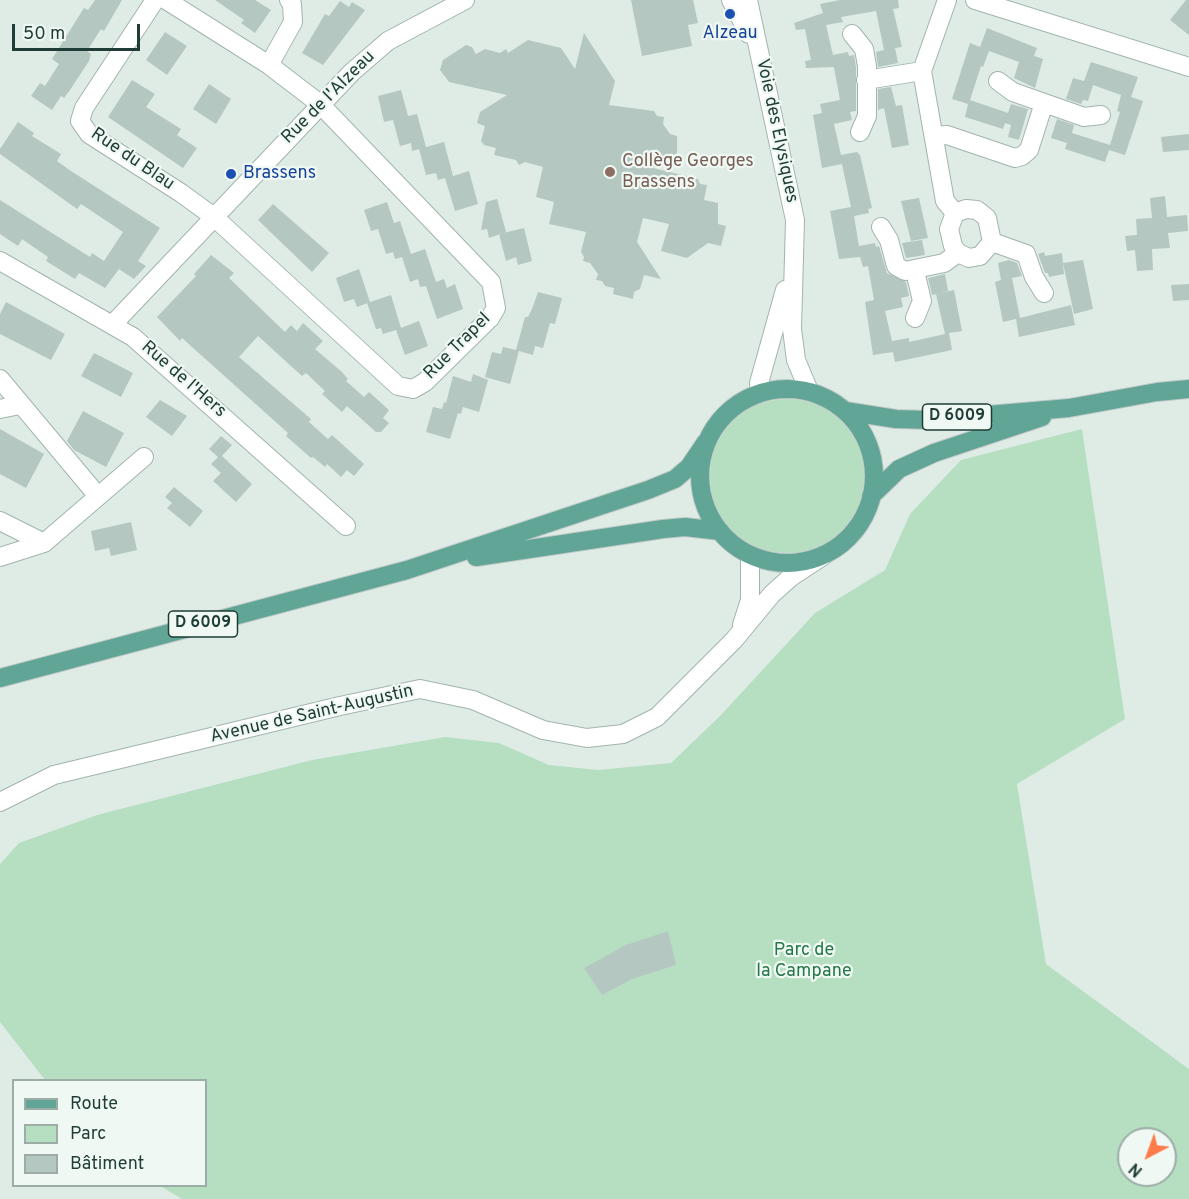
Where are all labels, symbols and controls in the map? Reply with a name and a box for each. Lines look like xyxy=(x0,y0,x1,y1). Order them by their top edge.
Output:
marker: Alzeau xyxy=(723,7,737,21)
scale bar xyxy=(15,12,142,50)
text: 50 m xyxy=(23,23,65,46)
place label: Alzeau xyxy=(702,23,758,45)
street label: Rue de l'Alzeau xyxy=(278,47,380,149)
street label: Voie des Elysiques xyxy=(750,57,802,205)
street label: Rue du Blau xyxy=(86,124,178,196)
place label: Collège Georges Brassens xyxy=(622,151,754,194)
place label: Brassens xyxy=(243,163,316,185)
marker: Collège Georges Brassens xyxy=(603,165,617,179)
marker: Brassens xyxy=(224,167,238,181)
street label: Rue Trapel xyxy=(420,309,496,385)
street label: Rue de l'Hers xyxy=(136,337,230,423)
road number: D 6009 xyxy=(922,404,992,430)
road number: D 6009 xyxy=(168,611,238,637)
street label: Avenue de Saint-Augustin xyxy=(208,681,416,749)
park label: Parc de la Campane xyxy=(756,940,852,982)
legend xyxy=(12,1079,207,1187)
text: Route xyxy=(70,1093,118,1116)
text: Parc xyxy=(70,1123,106,1146)
north arrow xyxy=(1117,1127,1177,1187)
text: Bâtiment xyxy=(70,1153,144,1176)
text: N xyxy=(1126,1158,1147,1180)

